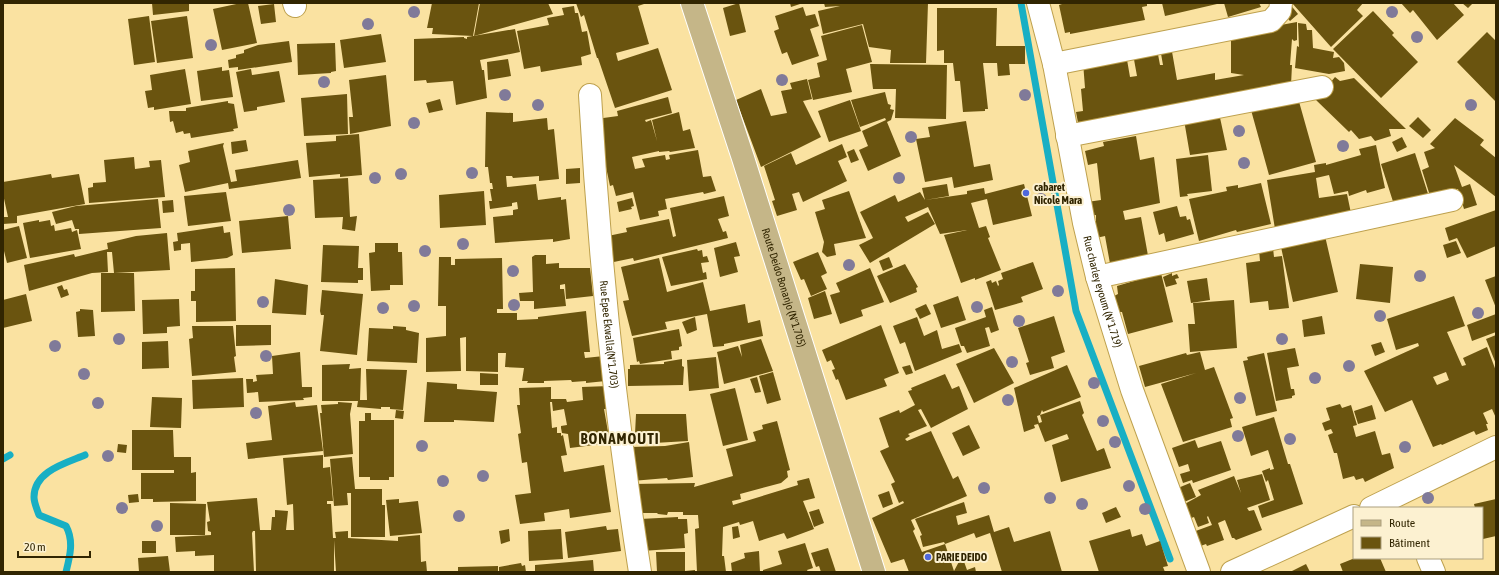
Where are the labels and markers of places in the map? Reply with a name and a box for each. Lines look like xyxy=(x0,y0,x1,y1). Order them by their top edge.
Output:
place label: cabaret Nicole Mara xyxy=(1034,181,1082,206)
marker: cabaret Nicole Mara xyxy=(1021,188,1031,198)
place label: PARIE DEIDO xyxy=(936,551,988,563)
marker: PARIE DEIDO xyxy=(923,552,933,562)

